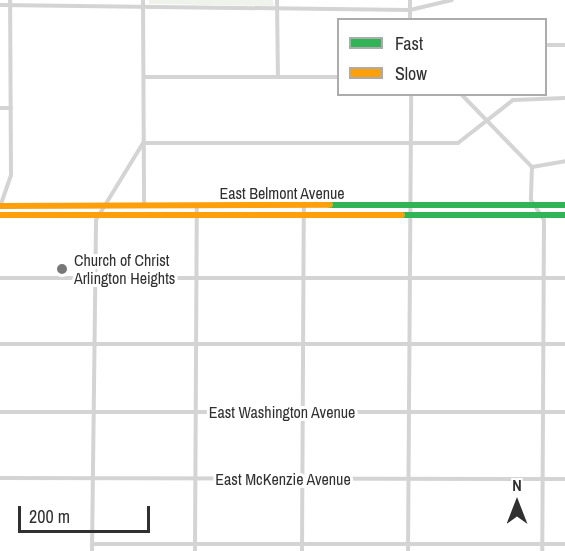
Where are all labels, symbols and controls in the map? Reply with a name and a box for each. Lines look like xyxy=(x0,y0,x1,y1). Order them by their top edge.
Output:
legend xyxy=(337,18,547,96)
text: Fast xyxy=(395,31,423,56)
text: Slow xyxy=(395,61,427,86)
street label: East Belmont Avenue xyxy=(219,183,345,203)
place label: Church of Christ Arlington Heights xyxy=(74,250,175,288)
marker: Church of Christ Arlington Heights xyxy=(55,262,69,276)
street label: East Washington Avenue xyxy=(208,402,356,422)
street label: East McKenzie Avenue xyxy=(215,469,351,489)
north arrow xyxy=(487,473,547,533)
text: N xyxy=(512,474,522,496)
scale bar xyxy=(21,494,153,532)
text: 200 m xyxy=(29,504,70,529)

